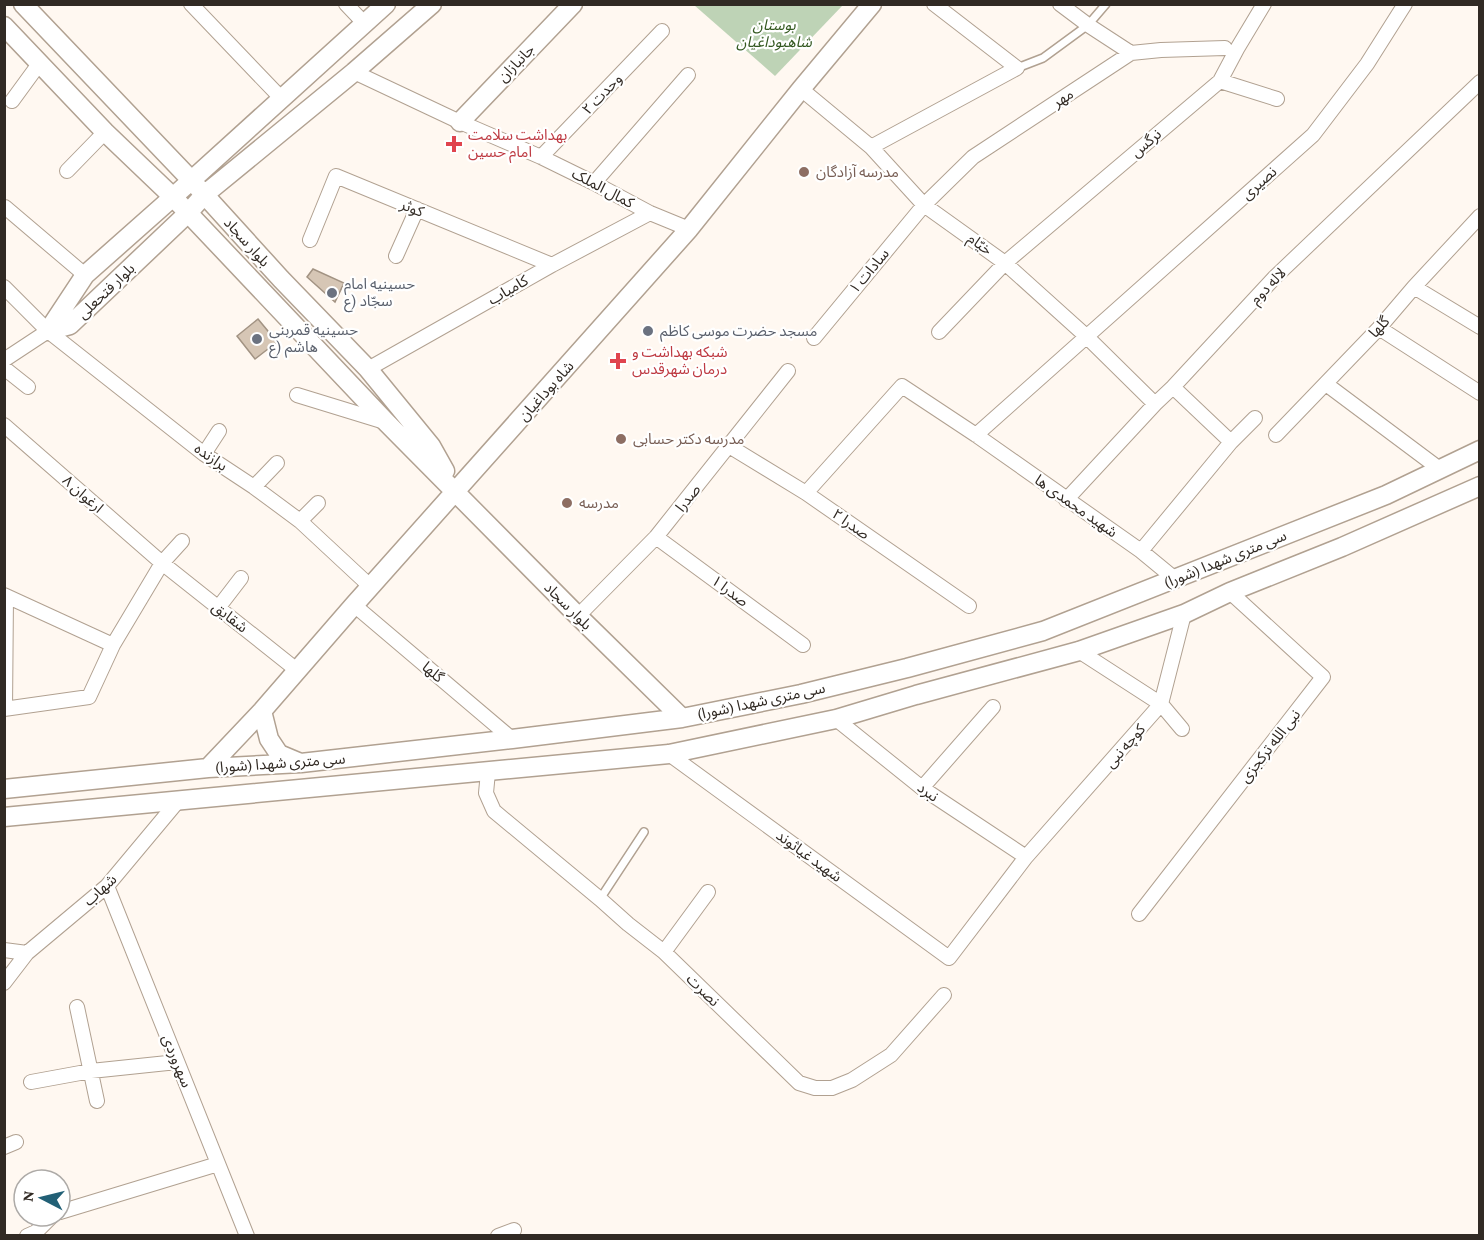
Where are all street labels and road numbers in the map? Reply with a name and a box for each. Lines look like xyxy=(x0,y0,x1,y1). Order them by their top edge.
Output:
street label: جانبازان xyxy=(494,41,538,86)
street label: وحدت ۲ xyxy=(579,71,626,118)
street label: مهر xyxy=(1049,85,1077,112)
street label: نرگس xyxy=(1128,126,1165,161)
street label: نصیری xyxy=(1238,163,1280,203)
street label: کمال الملک xyxy=(569,165,637,212)
street label: کوثر xyxy=(397,196,427,221)
street label: بلوار سجاد xyxy=(220,214,273,270)
street label: خیّام xyxy=(963,230,995,261)
street label: سادات ۱ xyxy=(846,245,892,297)
street label: بلوار فتحعلی xyxy=(74,260,138,323)
street label: لاله دوم xyxy=(1247,265,1291,309)
street label: کامیاب xyxy=(485,272,532,308)
street label: گلها xyxy=(1365,313,1394,341)
street label: شاه بوداغیان xyxy=(515,358,578,425)
street label: برازنده xyxy=(191,440,230,475)
street label: ارغوان ۸ xyxy=(59,472,107,517)
street label: شهید محمدی ها xyxy=(1031,472,1121,541)
street label: صدرا xyxy=(672,481,705,515)
street label: صدرا ۲ xyxy=(829,506,873,543)
street label: سی متری شهدا (شورا) xyxy=(1161,527,1289,592)
street label: صدرا ۱ xyxy=(708,572,751,611)
street label: بلوار سجاد xyxy=(540,579,595,634)
street label: شقایق xyxy=(208,598,251,637)
street label: گلها xyxy=(419,659,447,687)
street label: سی متری شهدا (شورا) xyxy=(695,680,827,723)
street label: نبی الله ترکجزی xyxy=(1237,706,1304,786)
street label: کوچه نبی xyxy=(1102,720,1150,772)
street label: سی متری شهدا (شورا) xyxy=(214,750,346,777)
street label: نبرد xyxy=(914,779,942,806)
street label: شهید غیاثوند xyxy=(773,827,845,886)
street label: شهاب xyxy=(80,871,120,910)
street label: نصرت xyxy=(683,971,723,1010)
street label: سهروردی xyxy=(158,1032,195,1090)

